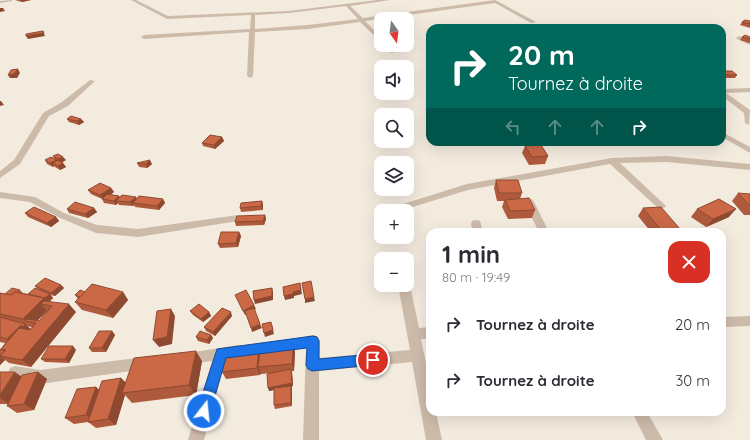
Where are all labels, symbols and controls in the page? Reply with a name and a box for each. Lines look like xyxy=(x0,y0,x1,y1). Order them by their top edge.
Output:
north arrow xyxy=(374,12,414,52)
map controls xyxy=(374,12,414,292)
text: 20 m xyxy=(508,37,575,72)
icon: right xyxy=(442,40,494,92)
button: sound xyxy=(374,60,414,100)
text: Tournez à droite xyxy=(508,72,643,95)
button: search xyxy=(374,108,414,148)
icon: left xyxy=(502,116,524,138)
icon: ahead xyxy=(544,116,566,138)
icon: ahead xyxy=(586,116,608,138)
icon: right xyxy=(628,116,650,138)
button: layers xyxy=(374,156,414,196)
button: + xyxy=(374,204,414,244)
text: 1 min xyxy=(442,239,500,269)
button: close xyxy=(668,241,710,283)
button: − xyxy=(374,252,414,292)
text: 80 m · 19:49 xyxy=(442,269,510,285)
icon: right xyxy=(442,313,464,335)
text: Tournez à droite xyxy=(476,315,595,334)
text: 20 m xyxy=(675,315,710,334)
pin xyxy=(356,343,390,377)
icon: arrive xyxy=(362,349,384,371)
icon: right xyxy=(442,369,464,391)
text: Tournez à droite xyxy=(476,371,595,390)
text: 30 m xyxy=(675,371,710,390)
position arrow xyxy=(183,390,225,432)

